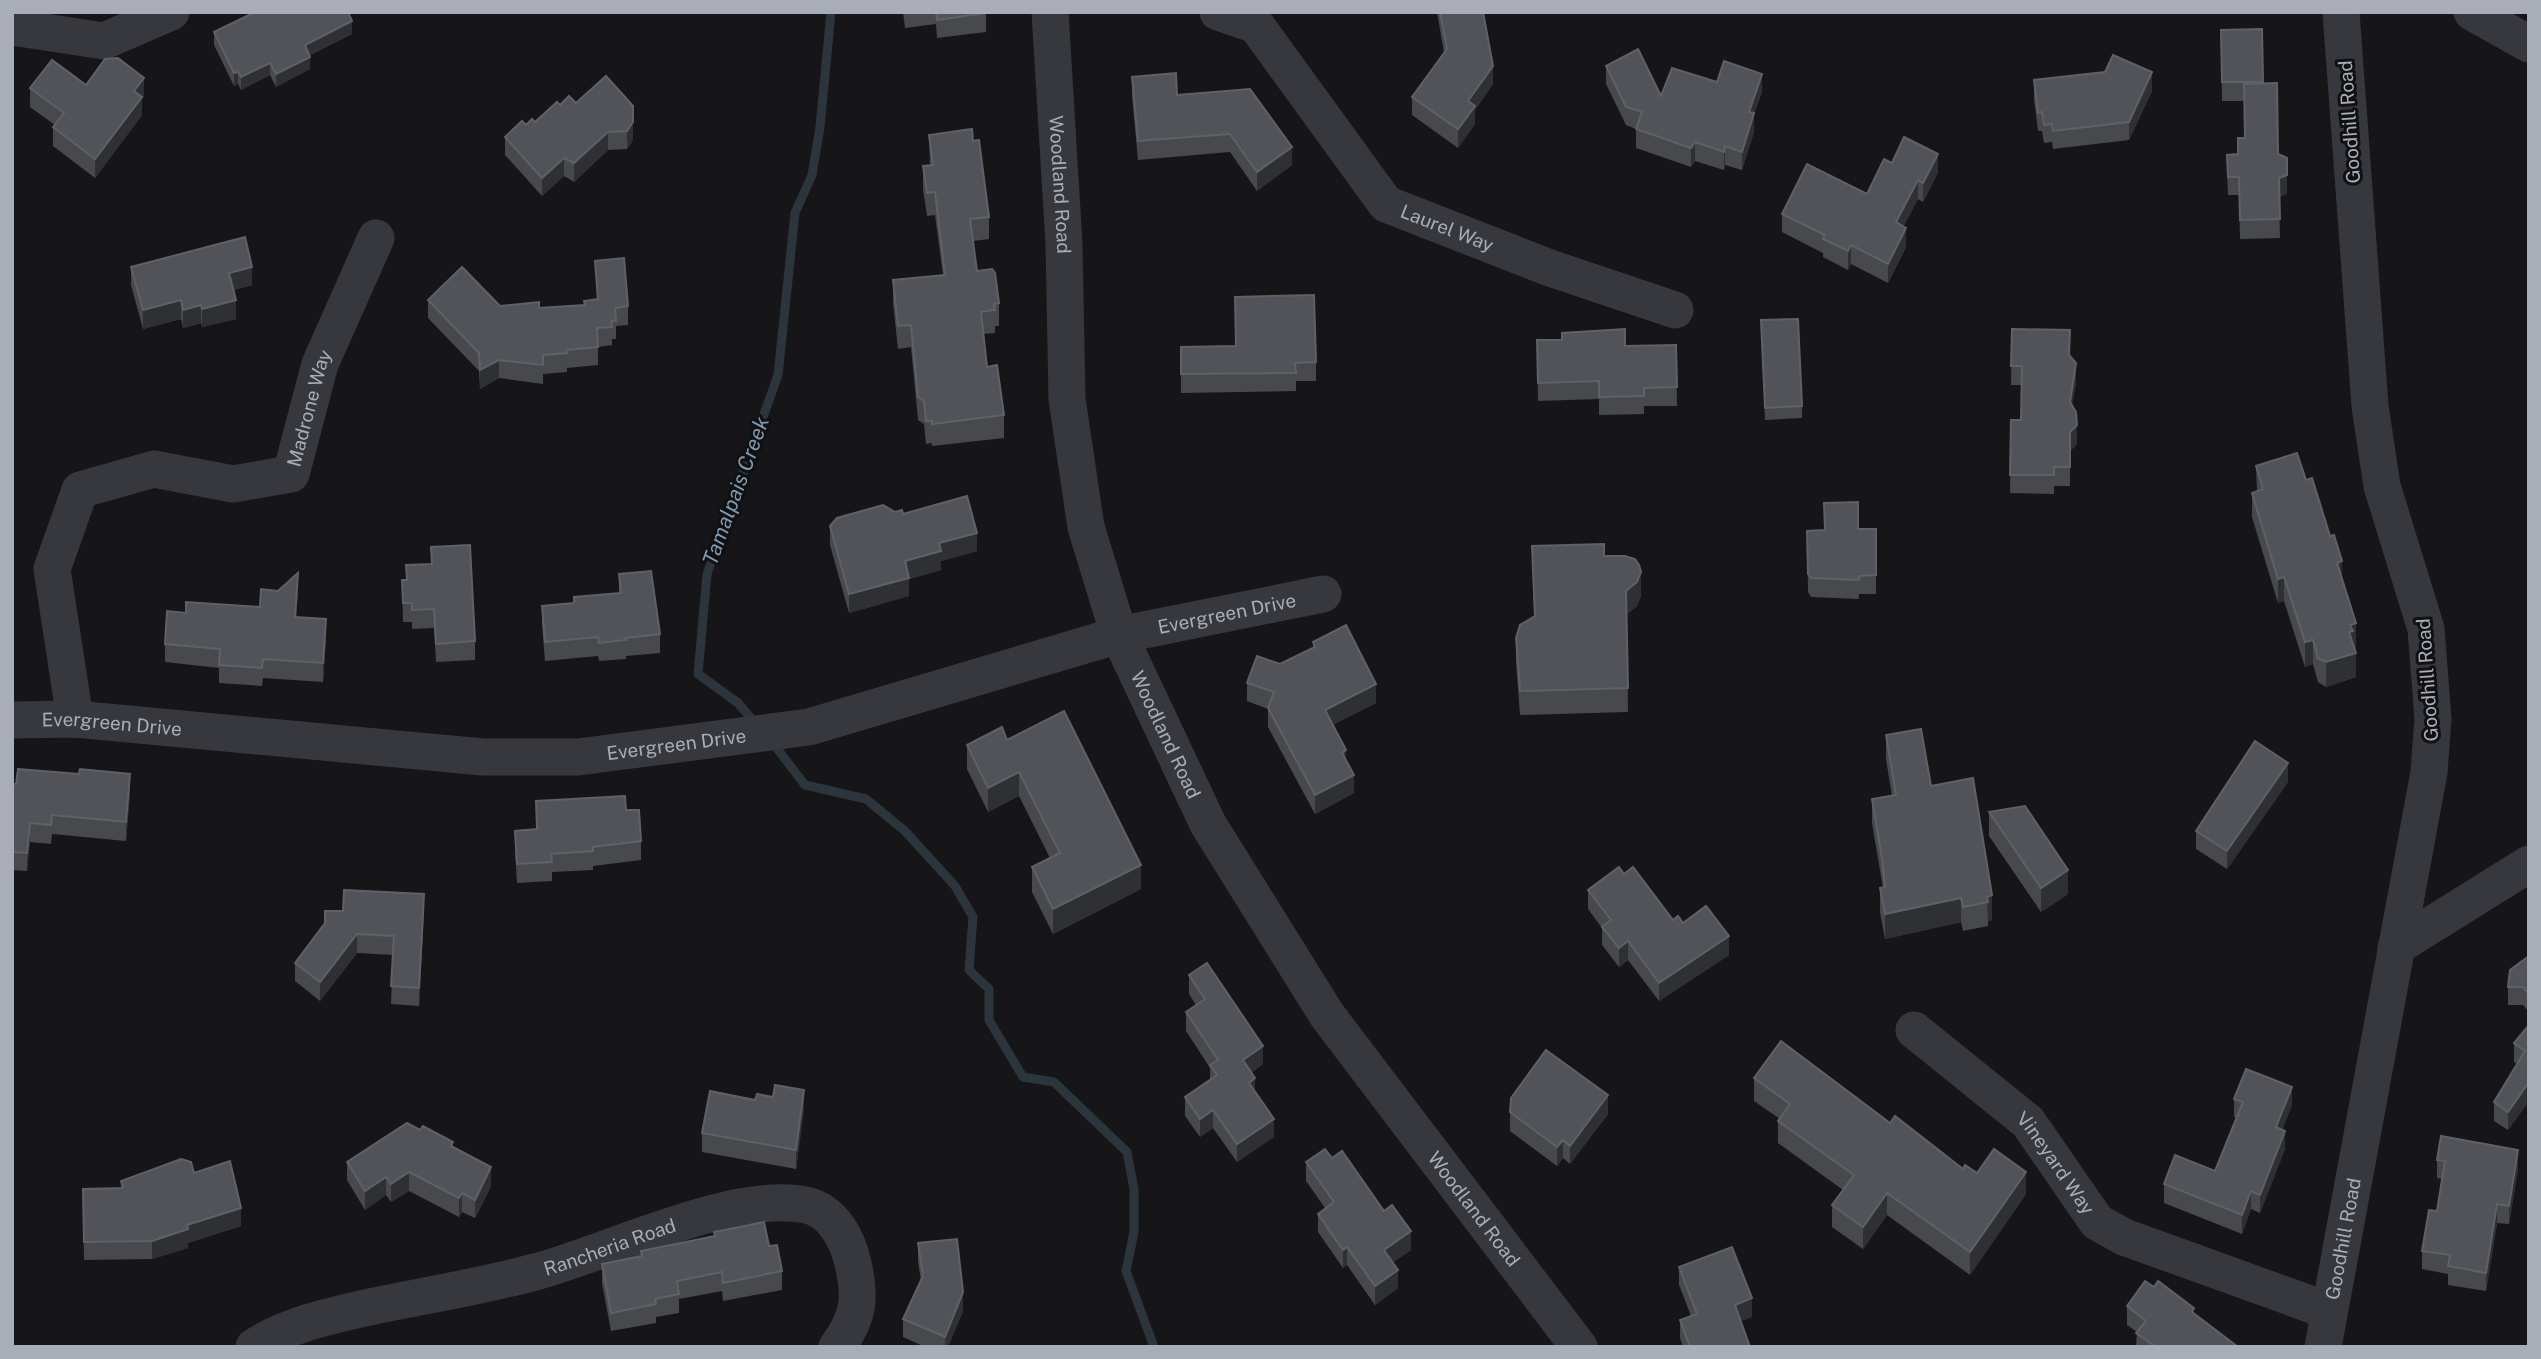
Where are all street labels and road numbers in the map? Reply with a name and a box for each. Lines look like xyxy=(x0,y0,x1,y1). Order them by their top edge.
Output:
street label: Goodhill Road xyxy=(2334,60,2364,184)
street label: Woodland Road xyxy=(1045,115,1075,254)
street label: Laurel Way xyxy=(1397,200,1497,256)
street label: Madrone Way xyxy=(282,346,336,469)
street label: Evergreen Drive xyxy=(1156,589,1298,638)
street label: Goodhill Road xyxy=(2412,618,2442,742)
street label: Woodland Road xyxy=(1127,667,1205,802)
street label: Evergreen Drive xyxy=(42,708,183,740)
street label: Evergreen Drive xyxy=(605,724,748,764)
street label: Vineyard Way xyxy=(2013,1107,2099,1218)
street label: Woodland Road xyxy=(1423,1147,1525,1271)
street label: Goodhill Road xyxy=(2321,1176,2365,1302)
street label: Rancheria Road xyxy=(541,1214,679,1280)

